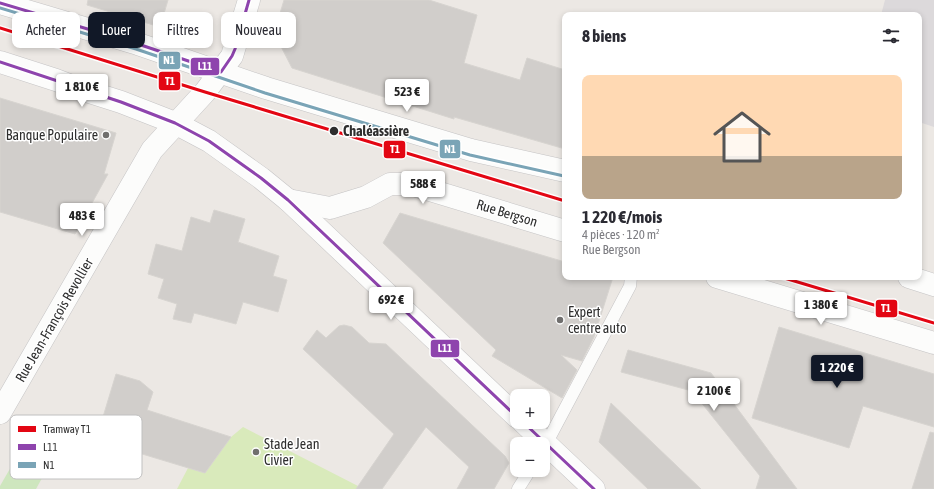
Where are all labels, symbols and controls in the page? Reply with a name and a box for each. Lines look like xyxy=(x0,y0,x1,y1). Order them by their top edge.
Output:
chip: Acheter xyxy=(12,12,80,48)
chip: Louer xyxy=(88,12,145,48)
chip: Filtres xyxy=(153,12,213,48)
chip: Nouveau xyxy=(221,12,296,48)
icon: filters xyxy=(880,25,902,47)
text: 8 biens xyxy=(582,26,626,46)
line badge: N1 xyxy=(158,51,181,70)
text: N1 xyxy=(163,54,175,66)
line badge: L11 xyxy=(190,57,220,76)
text: L11 xyxy=(198,60,212,72)
line badge: T1 xyxy=(158,71,181,91)
pin: 1 810 € xyxy=(45,74,119,108)
text: T1 xyxy=(165,75,175,87)
text: 1 810 € xyxy=(65,79,99,94)
pin: 523 € xyxy=(379,79,435,113)
text: 523 € xyxy=(394,84,420,99)
icon: home xyxy=(706,101,778,173)
place label: Chaléassière xyxy=(343,123,409,139)
marker: Chaléassière xyxy=(328,125,340,137)
place label: Banque Populaire xyxy=(6,127,98,143)
marker: Banque Populaire xyxy=(101,130,111,140)
line badge: N1 xyxy=(439,139,461,159)
line badge: T1 xyxy=(383,140,406,159)
text: T1 xyxy=(390,143,400,155)
text: N1 xyxy=(444,143,456,155)
pin: 588 € xyxy=(395,171,451,205)
text: 588 € xyxy=(410,176,436,191)
street label: Rue Bergson xyxy=(475,196,539,230)
pin: 483 € xyxy=(54,203,110,237)
text: 1 220 €/mois xyxy=(582,207,662,227)
text: 483 € xyxy=(69,208,95,223)
text: 4 pièces · 120 m² xyxy=(582,227,660,242)
text: Rue Bergson xyxy=(582,242,641,257)
street label: Rue Jean-François Revollier xyxy=(12,254,97,385)
pin: 692 € xyxy=(363,287,419,321)
text: 692 € xyxy=(378,292,404,307)
pin: 1 380 € xyxy=(784,292,858,326)
text: 1 380 € xyxy=(804,297,838,312)
line badge: T1 xyxy=(875,299,898,318)
text: T1 xyxy=(881,302,891,314)
place label: Expert centre auto xyxy=(568,304,627,336)
marker: Expert centre auto xyxy=(555,315,565,325)
line badge: L11 xyxy=(430,339,460,358)
text: L11 xyxy=(438,342,452,354)
pin: 1 220 € xyxy=(800,355,874,389)
text: 1 220 € xyxy=(820,360,854,375)
pin: 2 100 € xyxy=(677,378,751,412)
text: 2 100 € xyxy=(697,383,731,398)
map controls xyxy=(510,389,550,477)
button: + xyxy=(510,389,550,429)
legend xyxy=(10,415,142,479)
text: Tramway T1 xyxy=(43,423,91,435)
place label: Stade Jean Civier xyxy=(264,436,319,468)
button: − xyxy=(510,437,550,477)
text: L11 xyxy=(43,441,58,453)
marker: Stade Jean Civier xyxy=(251,447,261,457)
text: N1 xyxy=(43,459,55,471)

